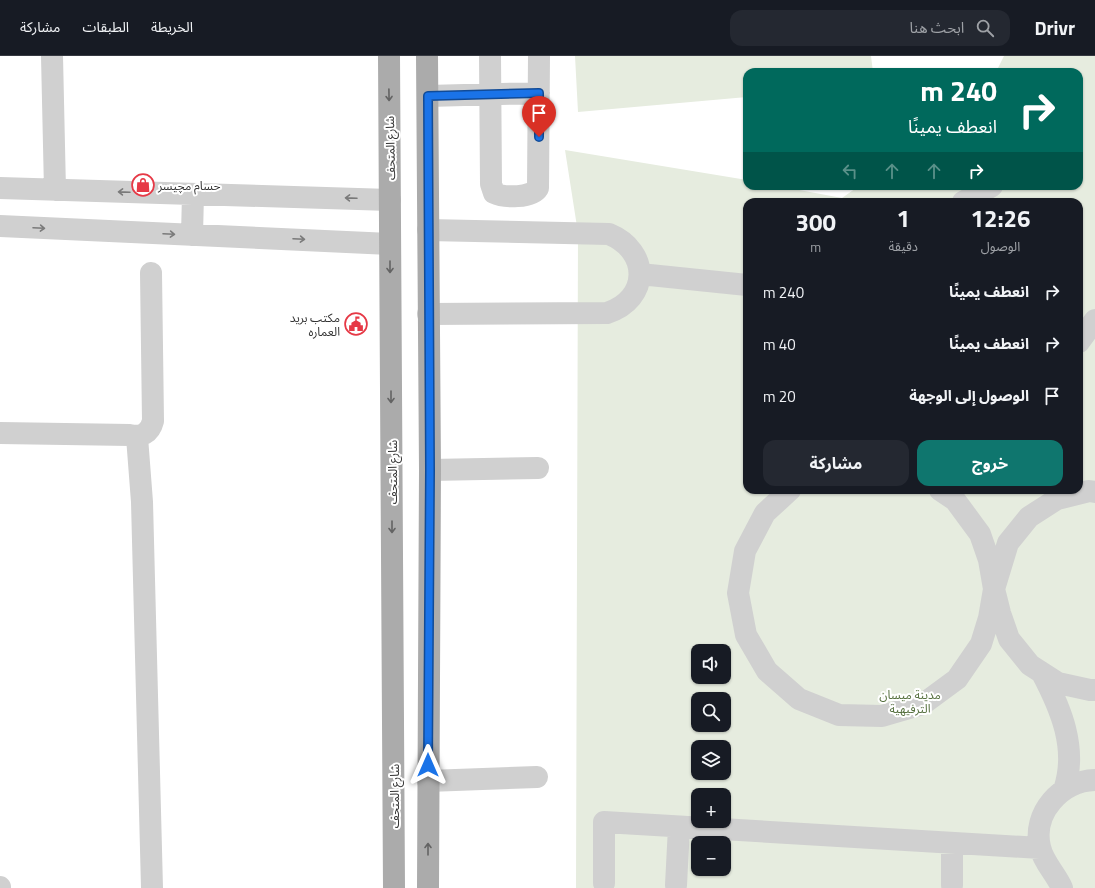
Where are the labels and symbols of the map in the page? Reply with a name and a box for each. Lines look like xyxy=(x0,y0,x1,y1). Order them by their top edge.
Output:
one-way arrow xyxy=(385,88,393,101)
pin xyxy=(522,96,556,137)
street label: شارع المتحف xyxy=(380,116,400,180)
shop icon: حسام مچيسر xyxy=(130,172,156,198)
place label: حسام مچيسر xyxy=(157,176,221,195)
one-way arrow xyxy=(118,188,131,195)
one-way arrow xyxy=(345,195,358,202)
one-way arrow xyxy=(32,224,45,231)
one-way arrow xyxy=(162,230,175,237)
one-way arrow xyxy=(292,236,305,243)
one-way arrow xyxy=(386,260,394,273)
place label: مكتب بريد العماره xyxy=(290,308,340,341)
public building icon: مكتب بريد العماره xyxy=(343,311,369,337)
one-way arrow xyxy=(387,390,395,403)
street label: شارع المتحف xyxy=(383,440,402,504)
one-way arrow xyxy=(388,520,396,533)
park label: مدينة ميسان الترفيهية xyxy=(879,685,941,718)
position arrow xyxy=(407,744,449,786)
street label: شارع المتحف xyxy=(385,764,404,828)
one-way arrow xyxy=(424,843,432,856)

